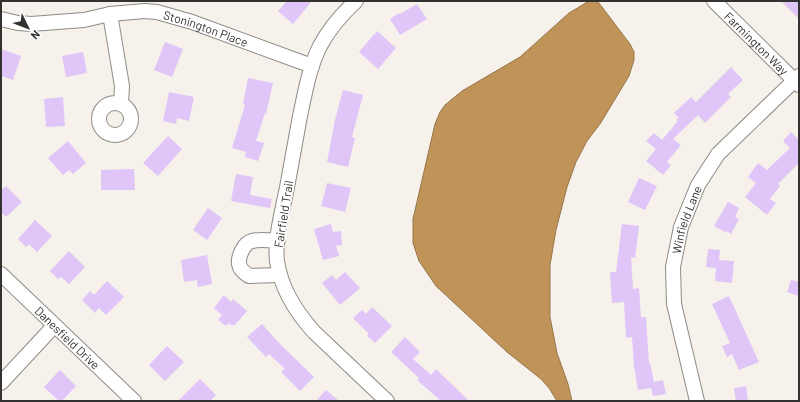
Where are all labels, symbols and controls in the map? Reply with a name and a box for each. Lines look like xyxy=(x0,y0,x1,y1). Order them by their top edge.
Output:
street label: Stonington Place xyxy=(162,7,250,49)
north arrow xyxy=(8,8,48,48)
street label: Farmington Way xyxy=(722,9,792,78)
text: N xyxy=(28,28,43,42)
street label: Fairfield Trail xyxy=(271,179,295,249)
street label: Winfield Lane xyxy=(669,183,704,255)
street label: Danesfield Drive xyxy=(32,303,103,372)

